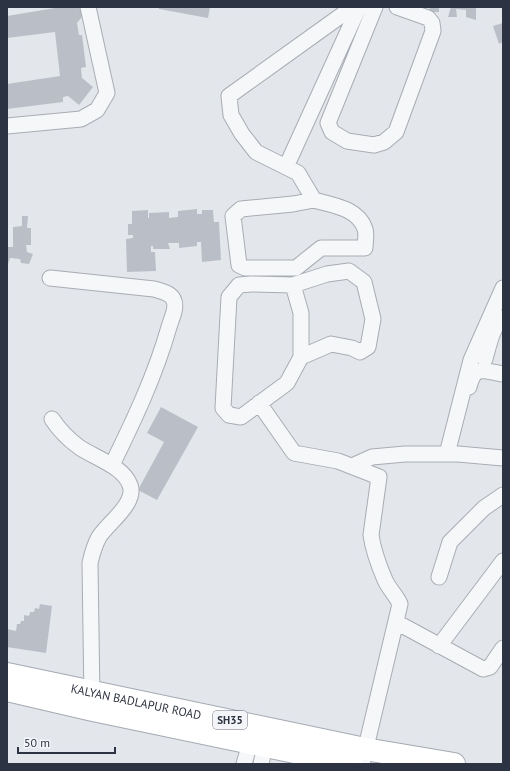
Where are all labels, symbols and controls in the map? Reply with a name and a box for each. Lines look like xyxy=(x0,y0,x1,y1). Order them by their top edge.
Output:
street label: KALYAN BADLAPUR ROAD xyxy=(70,680,203,722)
road number: SH35 xyxy=(213,711,247,729)
scale bar xyxy=(18,729,115,755)
text: 50 m xyxy=(24,735,50,750)

